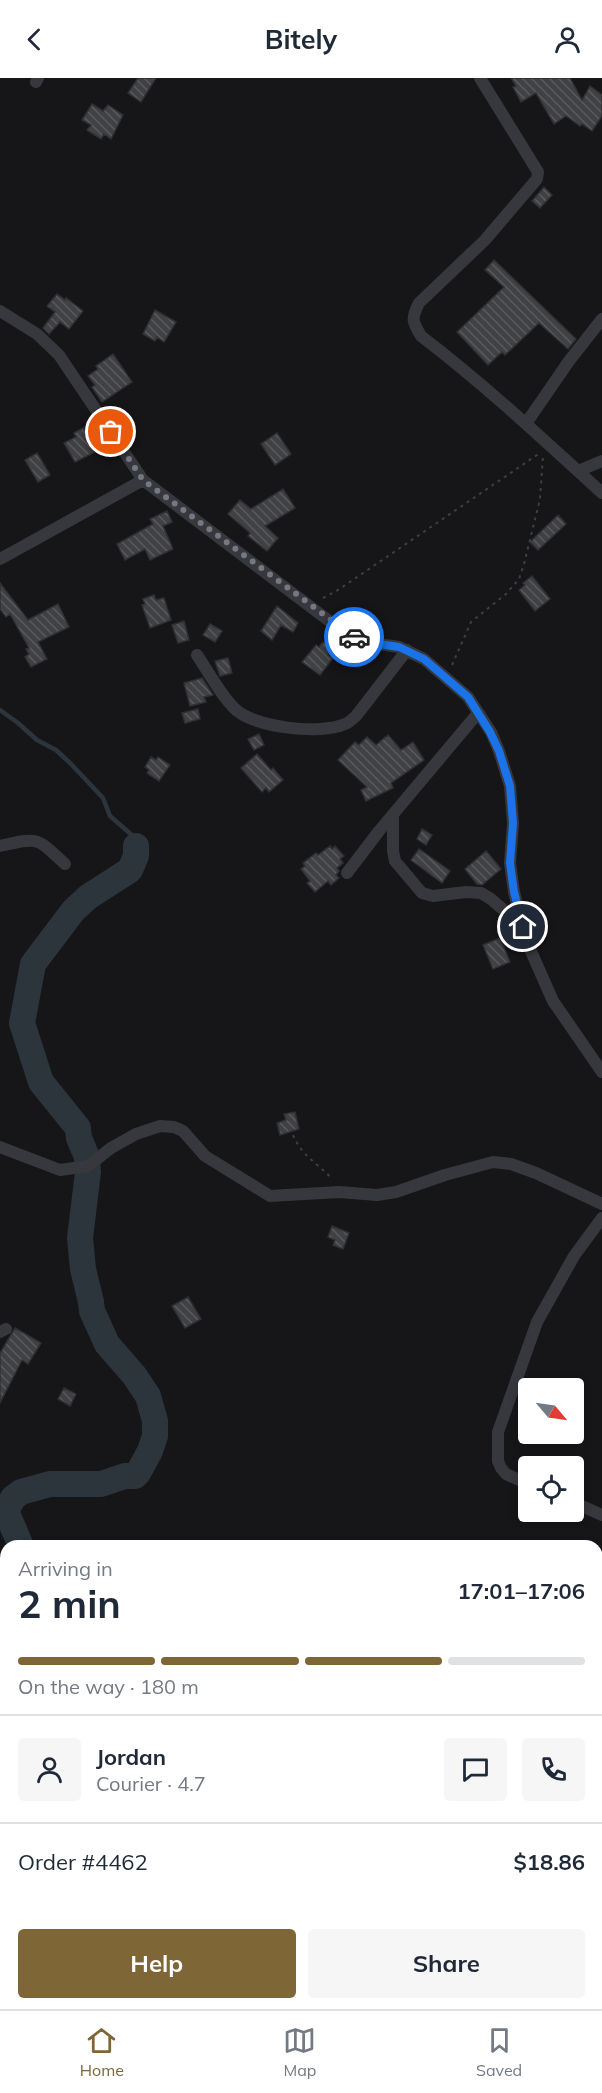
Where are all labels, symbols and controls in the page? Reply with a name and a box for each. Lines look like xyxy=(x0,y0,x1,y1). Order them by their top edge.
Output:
text: Bitely xyxy=(265,22,337,56)
icon: back xyxy=(18,23,51,56)
icon: person xyxy=(551,23,584,56)
pin xyxy=(85,406,136,457)
icon: bag xyxy=(94,415,127,448)
courier xyxy=(324,607,384,667)
icon: car xyxy=(338,621,371,654)
pin xyxy=(497,901,548,952)
icon: home xyxy=(506,910,539,943)
north arrow xyxy=(518,1378,584,1444)
map controls xyxy=(518,1378,584,1522)
button: locate xyxy=(518,1456,584,1522)
text: Arriving in xyxy=(18,1556,113,1581)
text: 17:01–17:06 xyxy=(457,1577,585,1605)
text: 2 min xyxy=(18,1579,121,1628)
text: On the way · 180 m xyxy=(18,1674,199,1699)
button: person xyxy=(18,1738,81,1801)
button: chat xyxy=(444,1738,507,1801)
button: phone xyxy=(522,1738,585,1801)
text: Jordan xyxy=(96,1743,166,1771)
text: Courier · 4.7 xyxy=(96,1771,206,1796)
text: Order #4462 xyxy=(18,1848,148,1876)
text: $18.86 xyxy=(514,1848,585,1876)
button: Help xyxy=(18,1929,296,1998)
button: Share xyxy=(308,1929,585,1998)
tab: Home xyxy=(80,2024,124,2080)
tab: Map xyxy=(283,2024,316,2080)
tab: Saved xyxy=(476,2024,522,2080)

